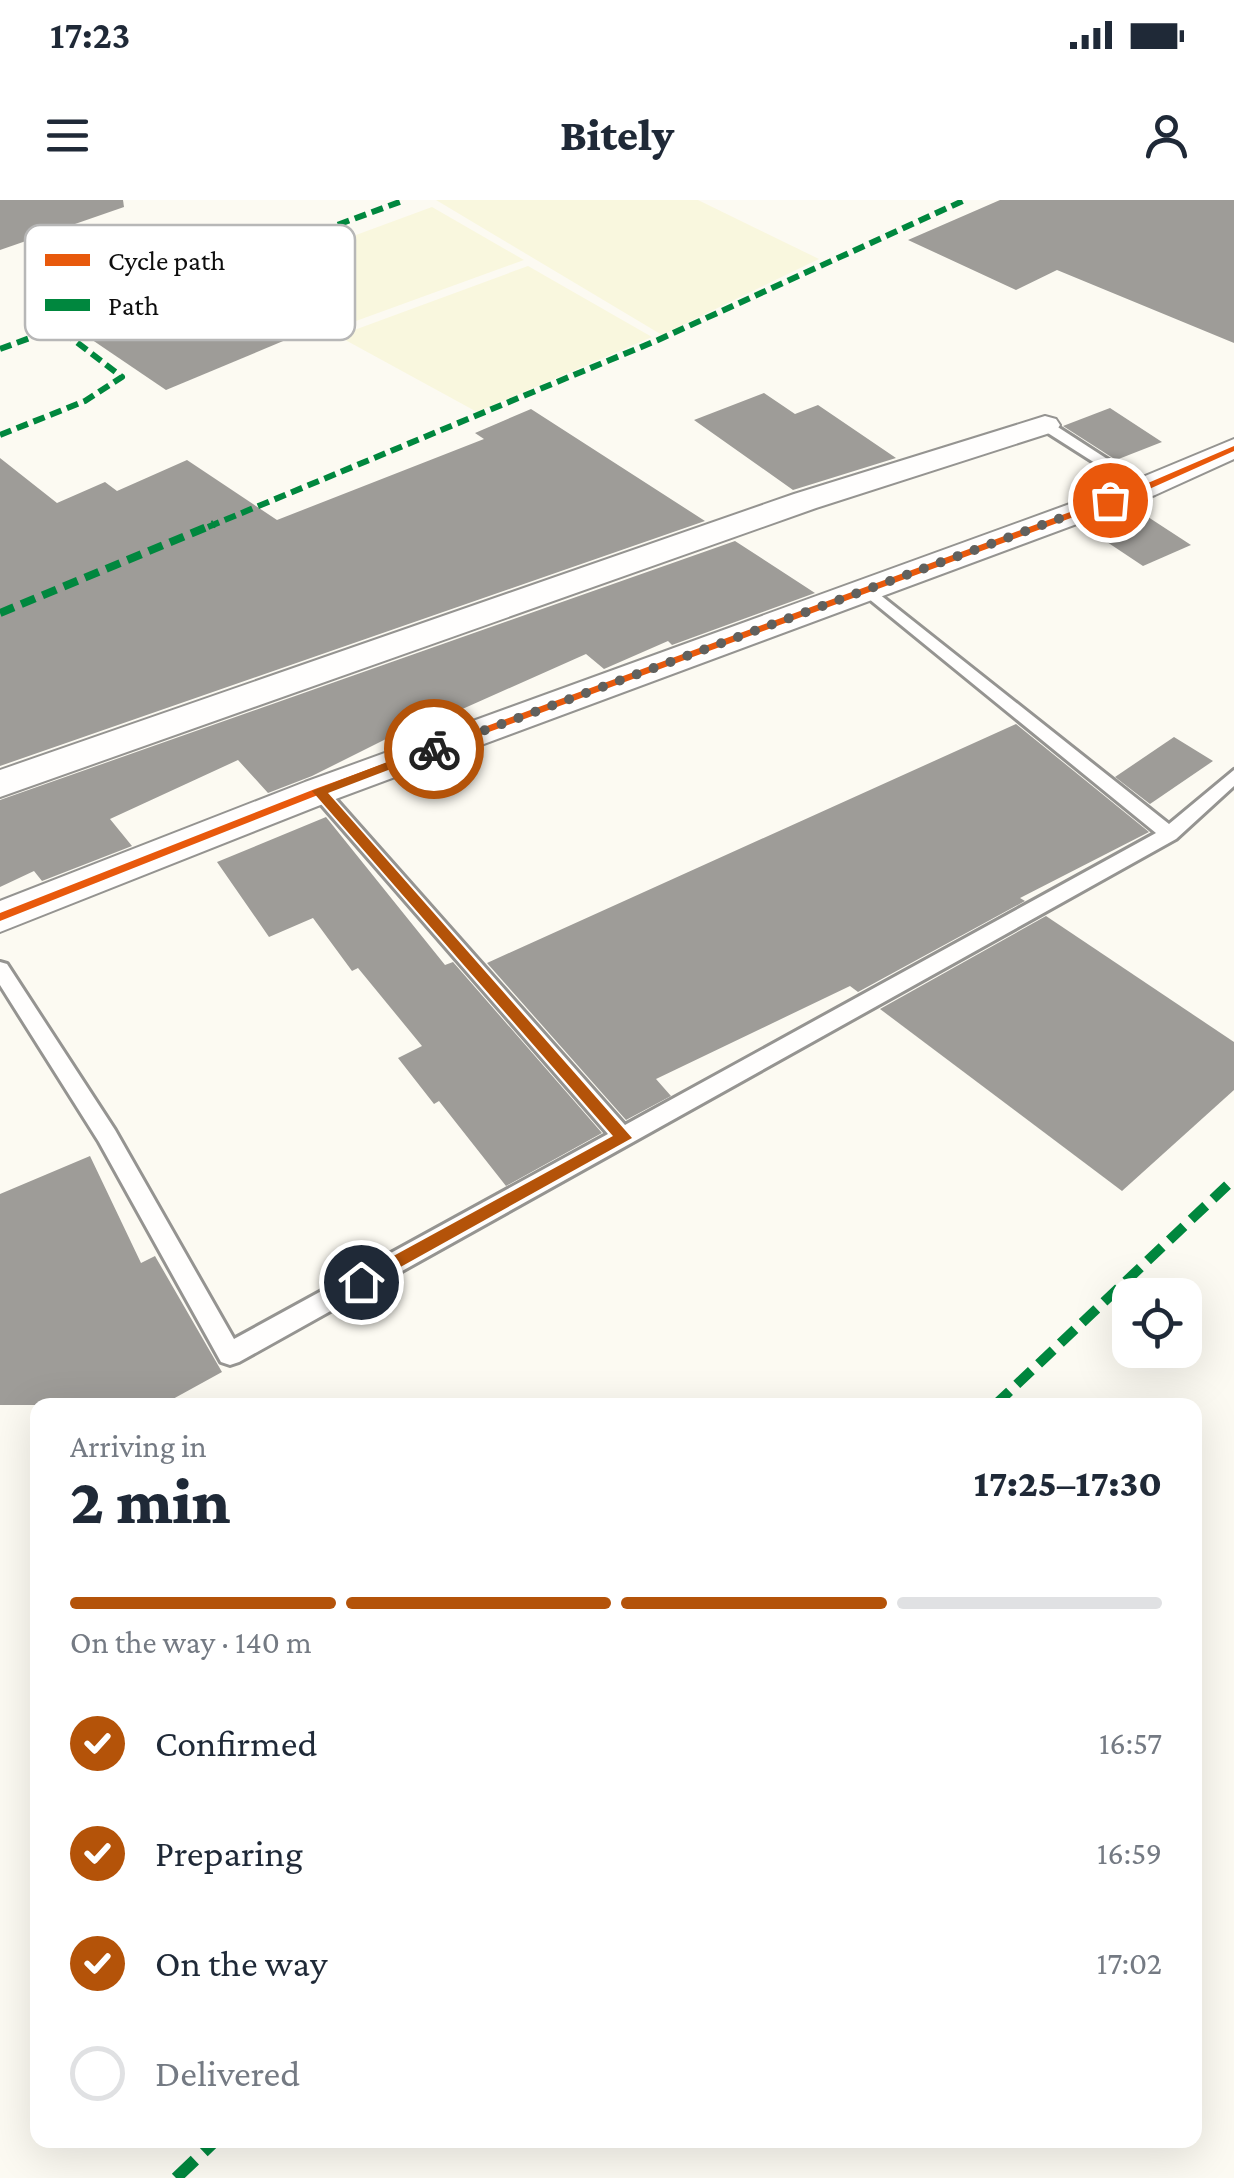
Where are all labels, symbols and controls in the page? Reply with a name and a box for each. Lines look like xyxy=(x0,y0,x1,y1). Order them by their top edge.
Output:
text: 17:23 xyxy=(50,14,130,56)
icon: menu xyxy=(40,108,95,163)
icon: person xyxy=(1139,108,1194,163)
text: Bitely xyxy=(560,110,674,160)
legend xyxy=(25,225,355,340)
text: Cycle path xyxy=(108,245,225,276)
text: Path xyxy=(108,290,159,321)
pin xyxy=(1068,458,1153,543)
icon: bag xyxy=(1083,473,1138,528)
courier xyxy=(384,699,484,799)
icon: bike xyxy=(407,722,462,777)
pin xyxy=(319,1240,404,1325)
icon: home xyxy=(334,1255,389,1310)
map controls xyxy=(1112,1278,1202,1368)
button: locate xyxy=(1112,1278,1202,1368)
text: Arriving in xyxy=(70,1428,207,1464)
text: 17:25–17:30 xyxy=(974,1462,1162,1504)
text: 2 min xyxy=(70,1465,231,1537)
text: On the way · 140 m xyxy=(70,1624,312,1660)
icon: check xyxy=(70,1716,125,1771)
text: Confirmed xyxy=(155,1722,318,1764)
text: 16:57 xyxy=(1099,1725,1162,1761)
icon: check xyxy=(70,1826,125,1881)
text: Preparing xyxy=(155,1832,303,1874)
text: 16:59 xyxy=(1097,1835,1162,1871)
icon: check xyxy=(70,1936,125,1991)
text: On the way xyxy=(155,1942,327,1984)
text: 17:02 xyxy=(1097,1945,1162,1981)
text: Delivered xyxy=(155,2052,300,2094)

